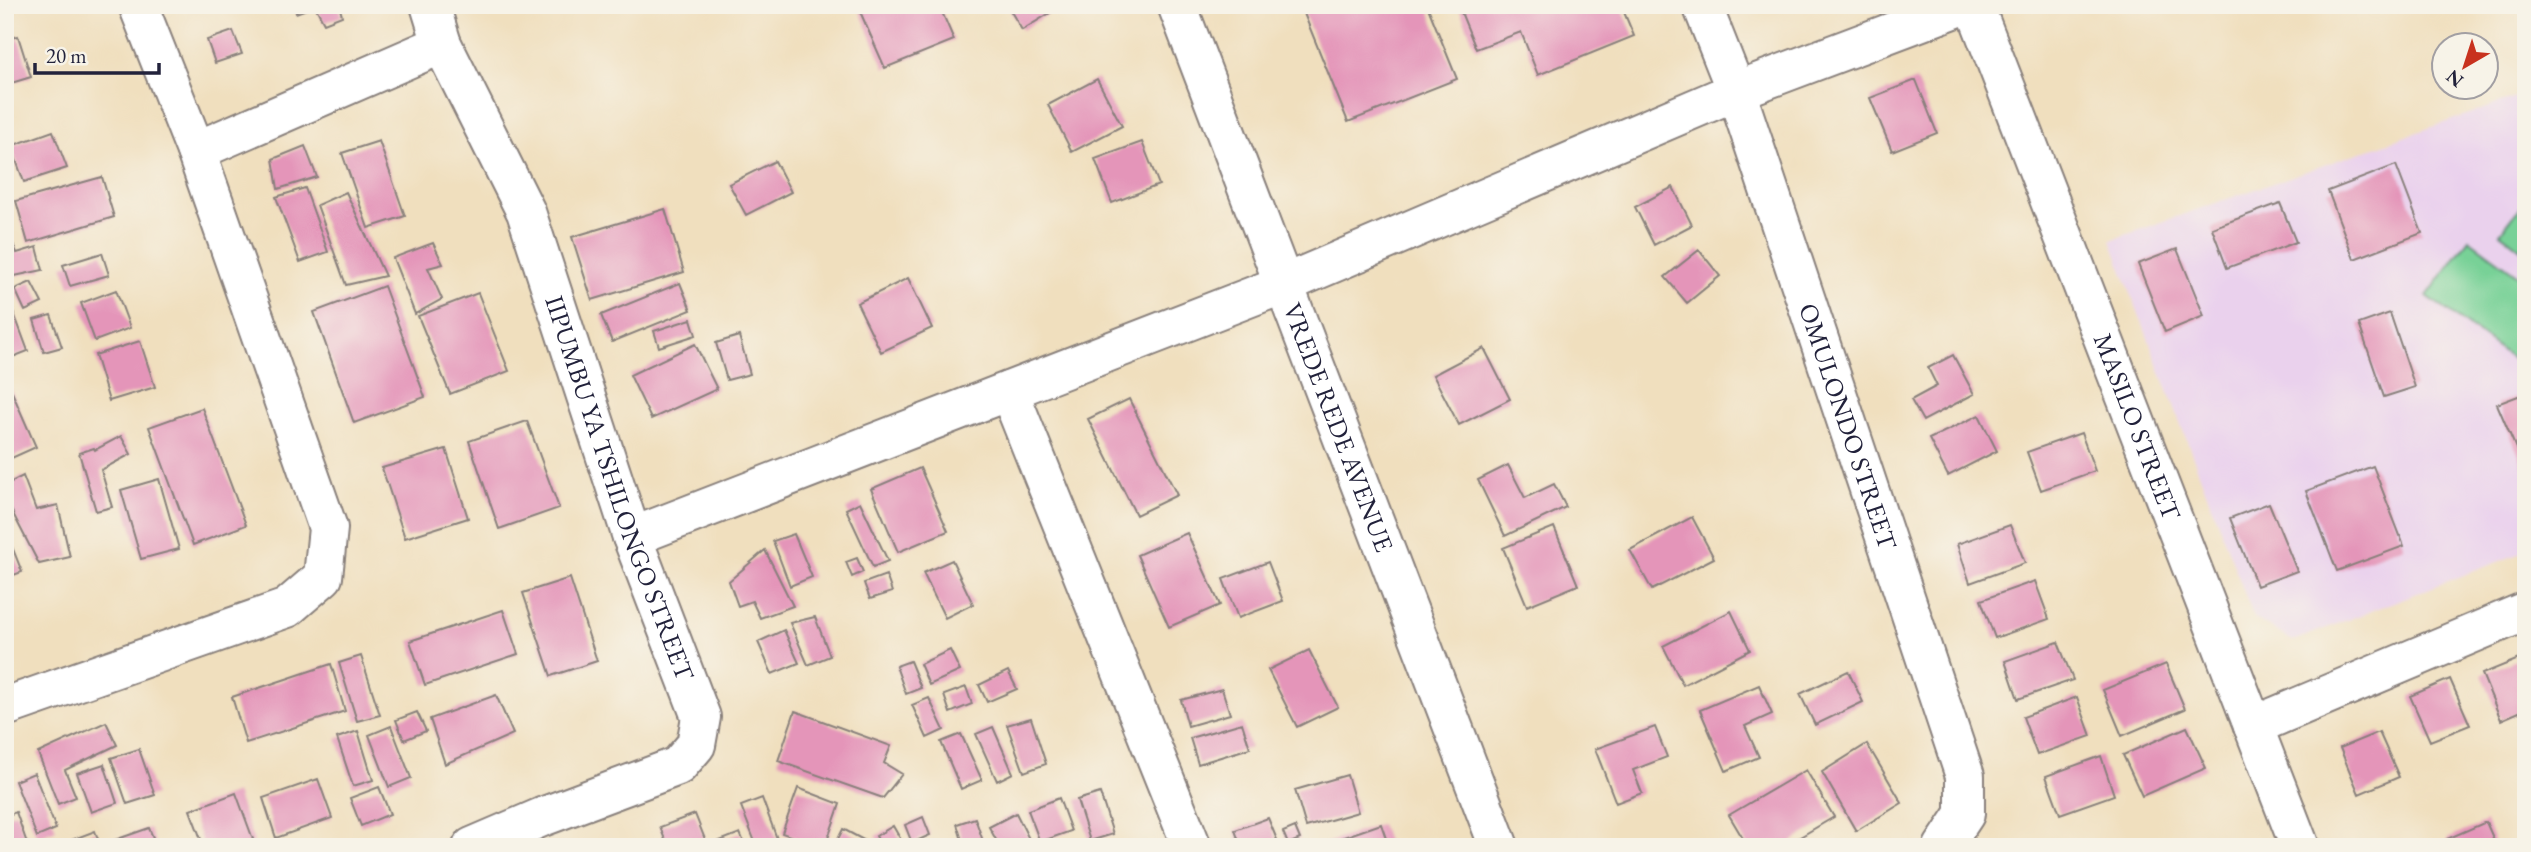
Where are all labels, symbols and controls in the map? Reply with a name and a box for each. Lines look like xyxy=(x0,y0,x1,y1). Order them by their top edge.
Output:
scale bar xyxy=(35,32,159,76)
north arrow xyxy=(2430,32,2500,102)
text: 20 m xyxy=(46,42,87,69)
text: N xyxy=(2440,64,2468,93)
street label: IIPUMBU YA TSHILONGO STREET xyxy=(537,291,703,686)
street label: VREDE REDE AVENUE xyxy=(1275,298,1402,557)
street label: OMULONDO STREET xyxy=(1791,299,1905,554)
street label: MASILO STREET xyxy=(2086,328,2189,525)

